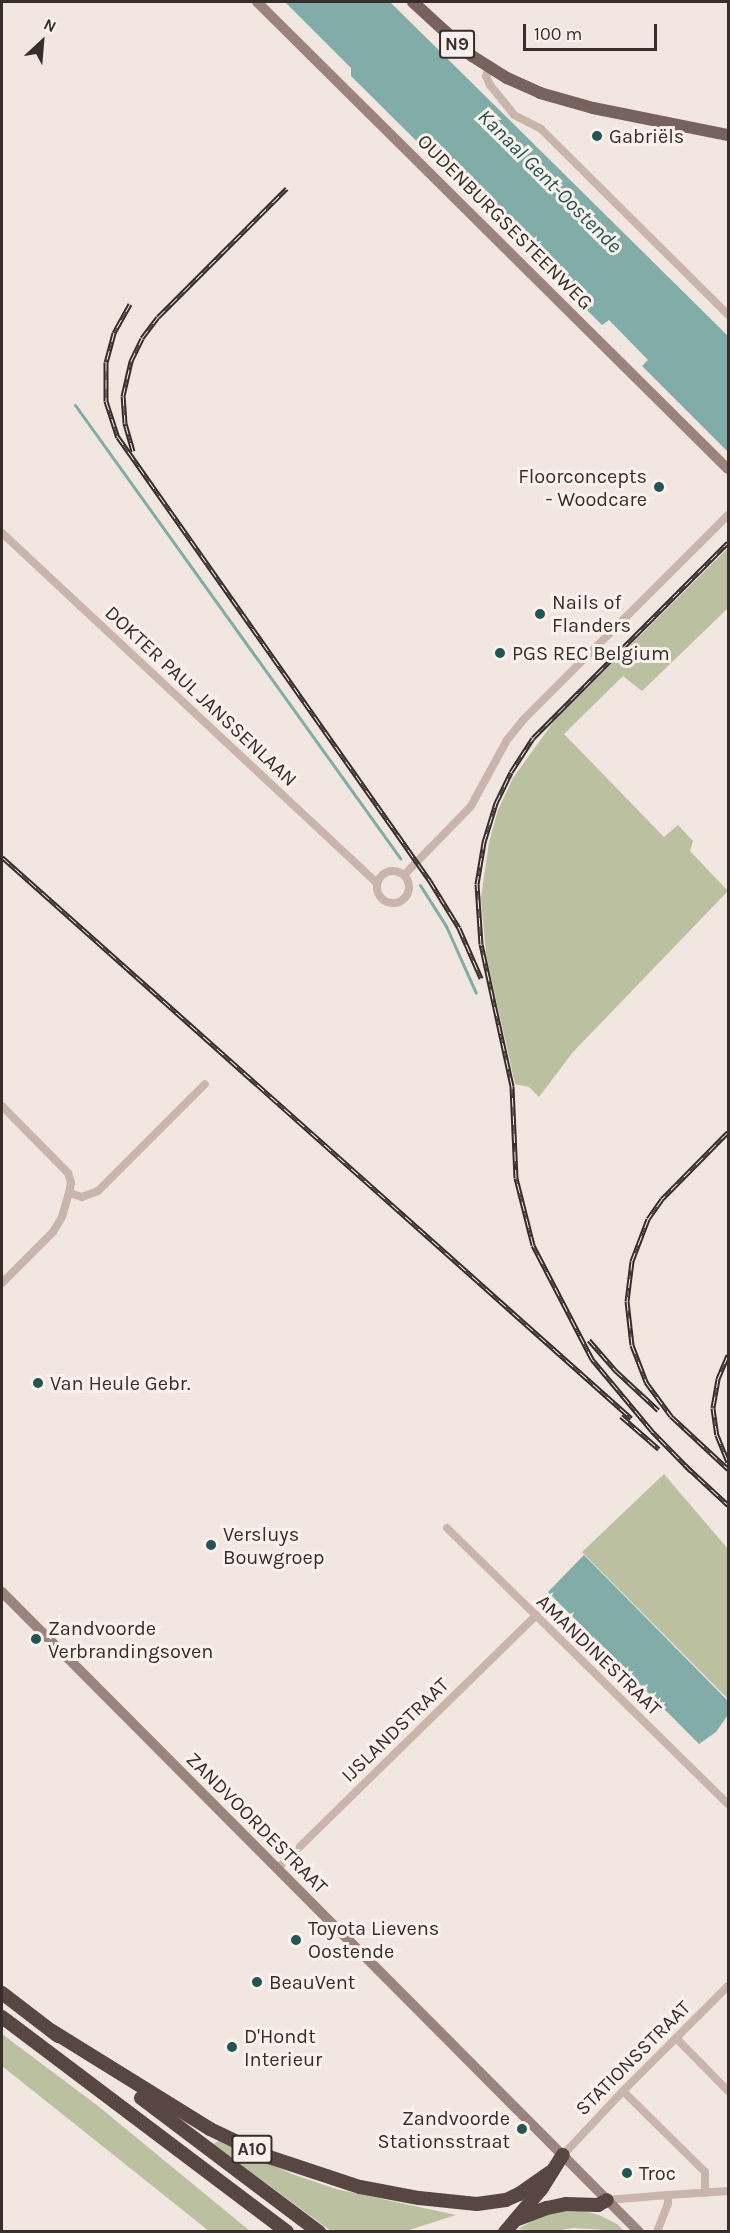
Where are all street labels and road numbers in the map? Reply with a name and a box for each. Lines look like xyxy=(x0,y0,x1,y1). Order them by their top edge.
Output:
road number: N9 xyxy=(439,29,475,59)
street label: OUDENBURGSESTEENWEG xyxy=(412,129,598,315)
street label: DOKTER PAUL JANSSENLAAN xyxy=(100,601,302,791)
street label: AMANDINESTRAAT xyxy=(532,1589,666,1721)
street label: IJSLANDSTRAAT xyxy=(336,1673,454,1787)
street label: ZANDVOORDESTRAAT xyxy=(181,1747,333,1899)
street label: STATIONSSTRAAT xyxy=(571,1996,695,2120)
road number: A10 xyxy=(231,2134,273,2164)

